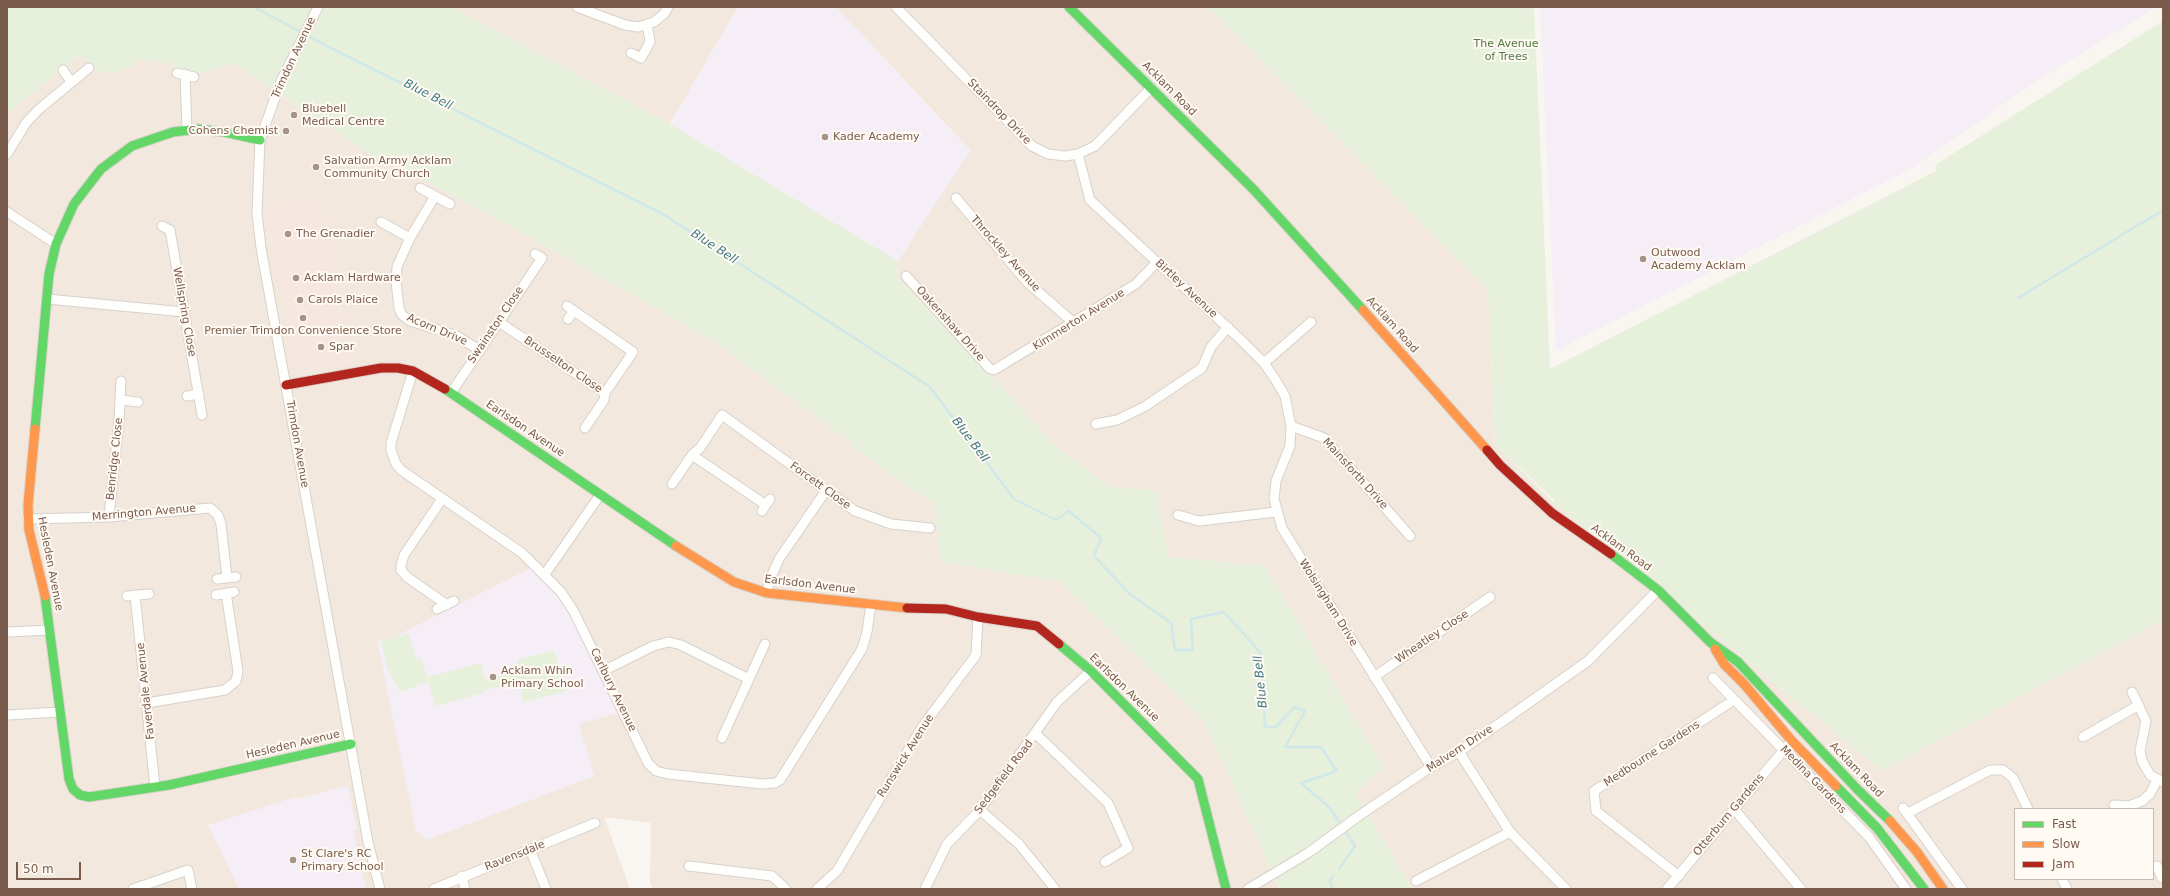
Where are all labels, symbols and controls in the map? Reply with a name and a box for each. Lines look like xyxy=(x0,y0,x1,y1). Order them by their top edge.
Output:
street label: Trimdon Avenue xyxy=(269,15,319,101)
park label: The Avenue of Trees xyxy=(1474,37,1538,63)
street label: Acklam Road xyxy=(1139,59,1199,119)
water label: Blue Bell xyxy=(401,77,455,113)
street label: Staindrop Drive xyxy=(964,77,1034,147)
place label: Bluebell Medical Centre xyxy=(302,102,384,128)
marker: Bluebell Medical Centre xyxy=(289,110,299,120)
place label: Cohens Chemist xyxy=(188,124,278,138)
marker: Cohens Chemist xyxy=(281,126,291,136)
place label: Kader Academy xyxy=(833,130,920,144)
marker: Kader Academy xyxy=(820,132,830,142)
place label: Salvation Army Acklam Community Church xyxy=(324,154,451,180)
marker: Salvation Army Acklam Community Church xyxy=(311,162,321,172)
street label: Throckley Avenue xyxy=(967,213,1043,295)
place label: The Grenadier xyxy=(296,227,375,241)
water label: Blue Bell xyxy=(688,227,740,267)
marker: The Grenadier xyxy=(283,229,293,239)
place label: Outwood Academy Acklam xyxy=(1651,246,1746,272)
marker: Outwood Academy Acklam xyxy=(1638,254,1648,264)
street label: Birtley Avenue xyxy=(1152,257,1220,321)
street label: Wellspring Close xyxy=(170,266,198,358)
place label: Acklam Hardware xyxy=(304,271,401,285)
marker: Acklam Hardware xyxy=(291,273,301,283)
street label: Swainston Close xyxy=(465,284,527,366)
street label: Oakenshaw Drive xyxy=(913,284,987,364)
street label: Kimmerton Avenue xyxy=(1031,286,1127,354)
place label: Carols Plaice xyxy=(308,293,378,307)
street label: Acklam Road xyxy=(1363,294,1421,356)
marker: Carols Plaice xyxy=(295,295,305,305)
street label: Acorn Drive xyxy=(405,311,469,349)
marker: Premier Trimdon Convenience Store xyxy=(298,313,308,323)
place label: Premier Trimdon Convenience Store xyxy=(204,324,402,338)
street label: Brusselton Close xyxy=(521,334,605,396)
place label: Spar xyxy=(329,340,354,354)
marker: Spar xyxy=(316,342,326,352)
street label: Earlsdon Avenue xyxy=(483,398,567,460)
street label: Trimdon Avenue xyxy=(283,399,311,489)
water label: Blue Bell xyxy=(948,415,992,465)
street label: Benridge Close xyxy=(104,417,126,501)
street label: Mainsforth Drive xyxy=(1320,436,1390,512)
street label: Forcett Close xyxy=(787,460,853,512)
street label: Merrington Avenue xyxy=(91,502,197,524)
street label: Hesleden Avenue xyxy=(34,516,66,612)
street label: Acklam Road xyxy=(1588,522,1654,574)
street label: Wolsingham Drive xyxy=(1296,557,1360,649)
street label: Earlsdon Avenue xyxy=(764,573,856,597)
street label: Wheatley Close xyxy=(1393,608,1471,666)
street label: Faverdale Avenue xyxy=(134,642,158,740)
street label: Carlbury Avenue xyxy=(587,646,639,734)
street label: Earlsdon Avenue xyxy=(1086,651,1162,725)
water label: Blue Bell xyxy=(1251,655,1271,709)
place label: Acklam Whin Primary School xyxy=(501,664,584,690)
marker: Acklam Whin Primary School xyxy=(488,672,498,682)
street label: Runswick Avenue xyxy=(875,712,937,800)
street label: Medbourne Gardens xyxy=(1602,718,1702,790)
street label: Malvern Drive xyxy=(1424,723,1496,775)
street label: Hesleden Avenue xyxy=(245,728,341,762)
street label: Sedgefield Road xyxy=(972,737,1036,817)
street label: Acklam Road xyxy=(1826,740,1886,800)
street label: Medina Gardens xyxy=(1777,743,1849,817)
street label: Otterburn Gardens xyxy=(1691,771,1767,859)
legend xyxy=(2014,808,2154,880)
text: Fast xyxy=(2052,817,2076,831)
text: Slow xyxy=(2052,837,2080,851)
street label: Ravensdale xyxy=(483,838,547,874)
place label: St Clare's RC Primary School xyxy=(301,847,384,873)
scale bar xyxy=(18,854,83,880)
marker: St Clare's RC Primary School xyxy=(288,855,298,865)
text: Jam xyxy=(2052,857,2075,871)
text: 50 m xyxy=(23,862,54,876)

